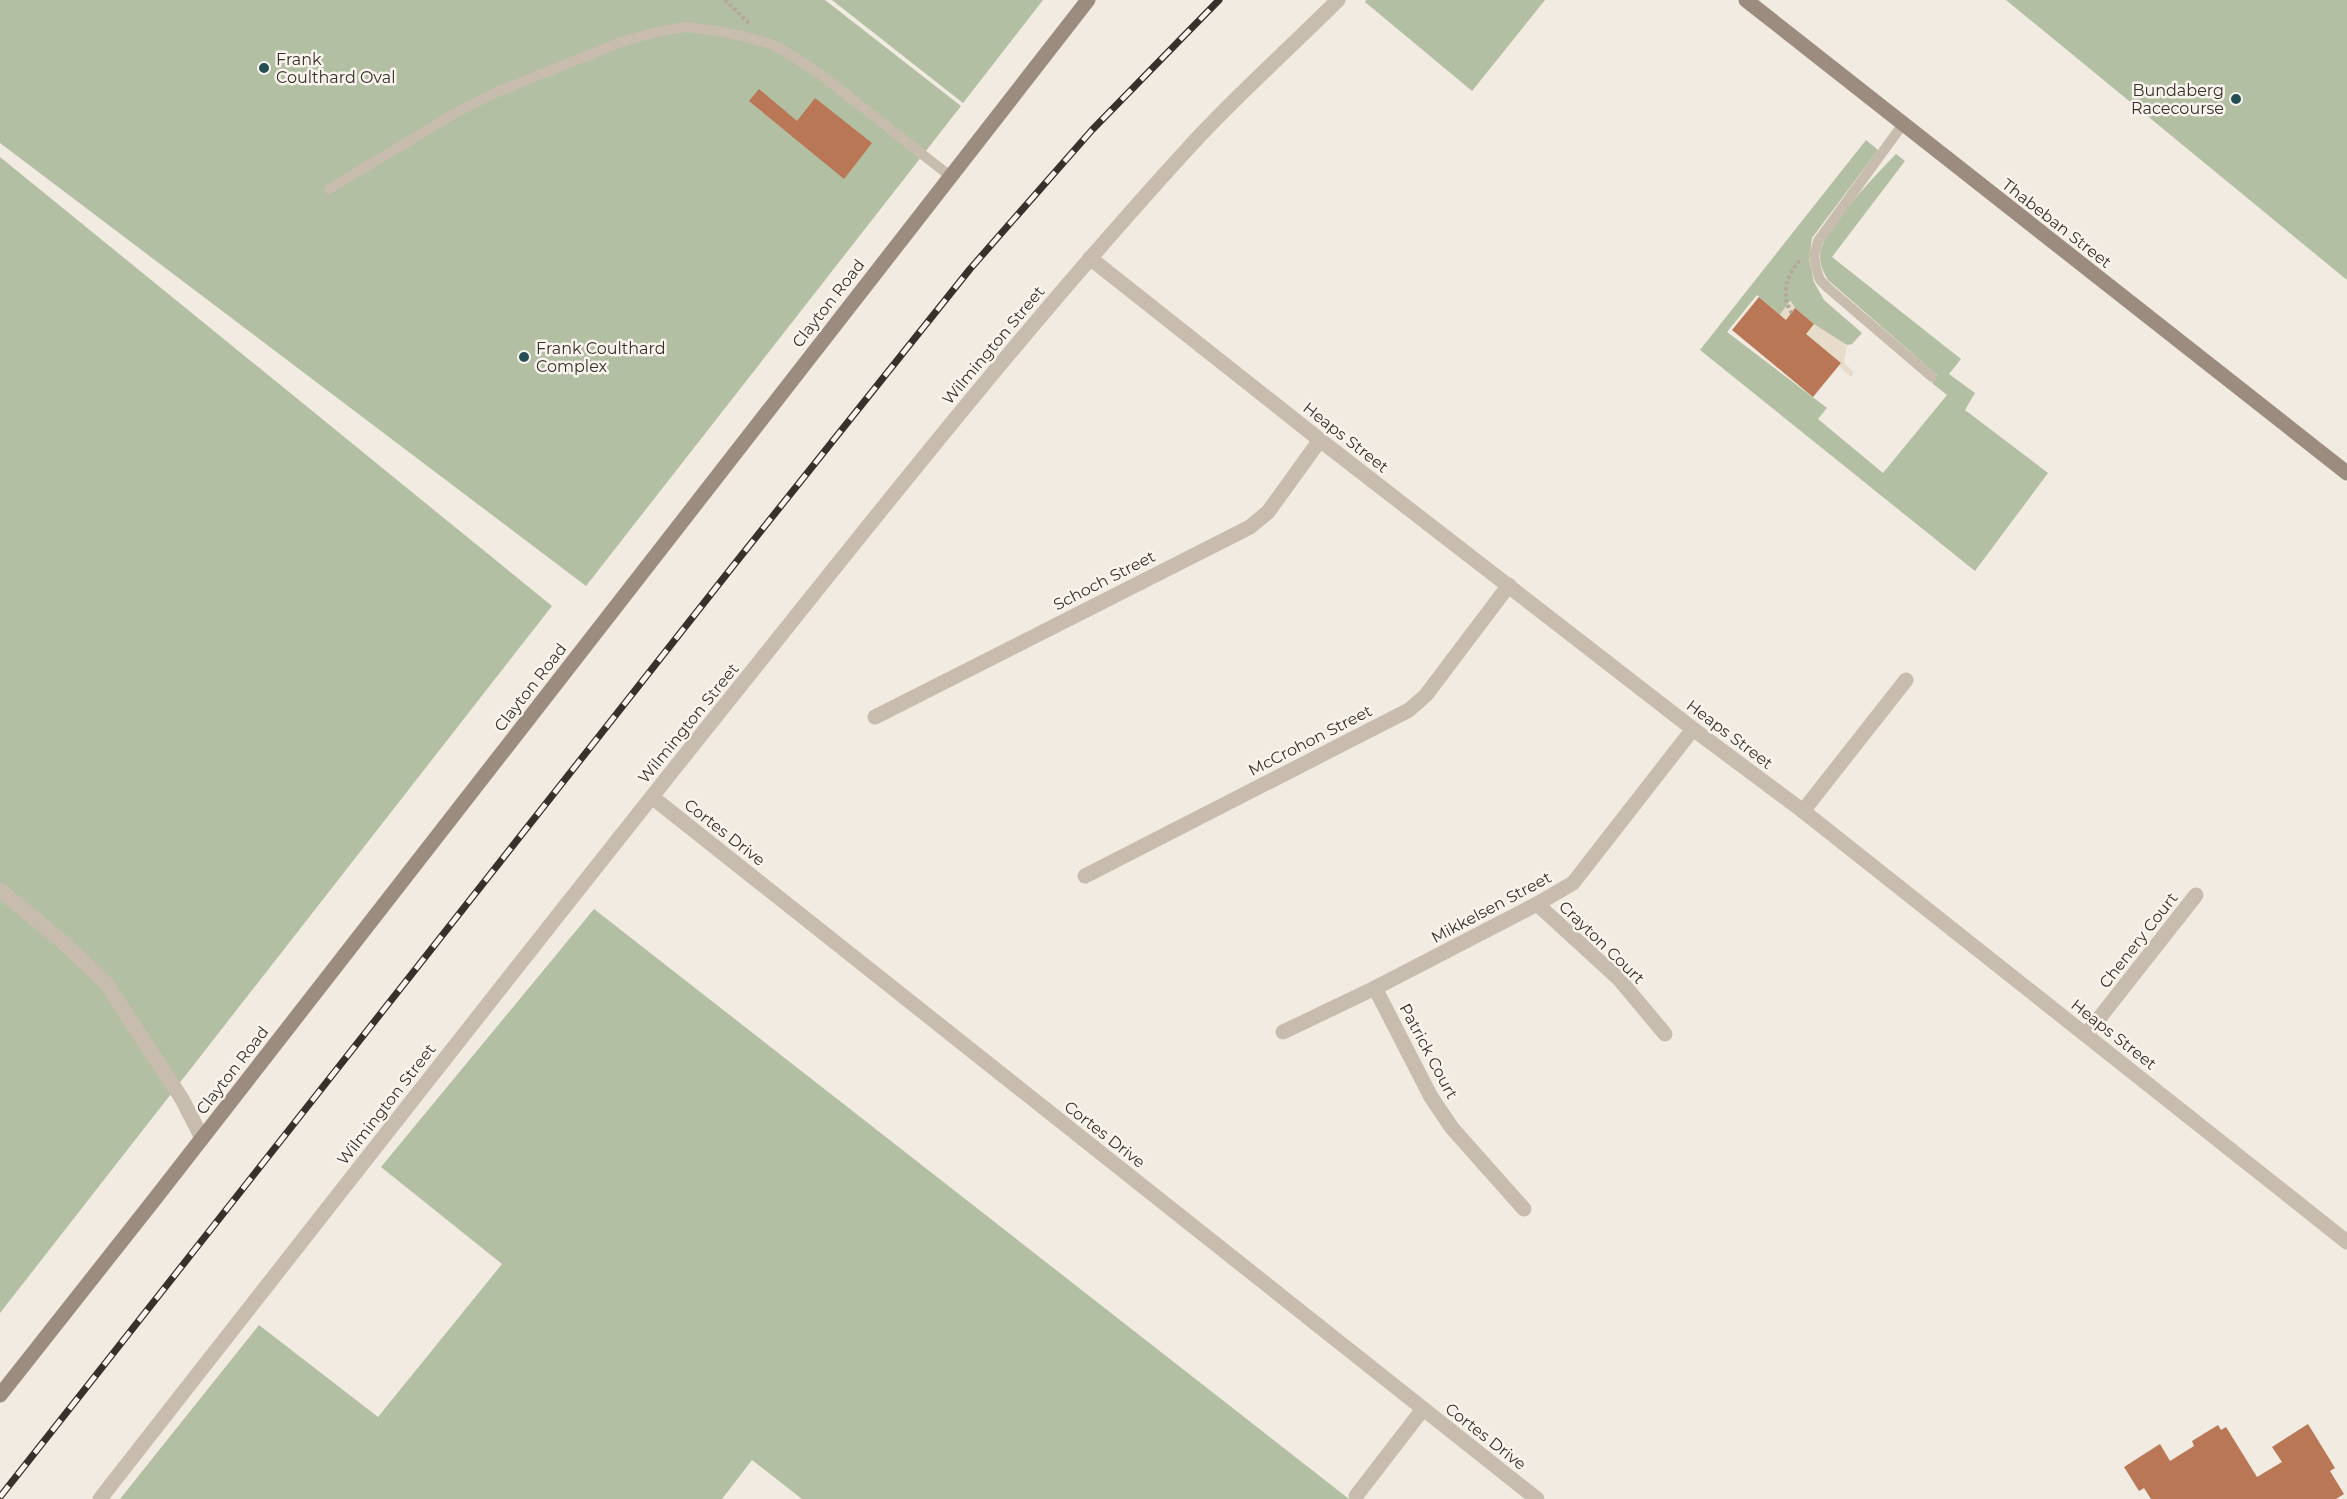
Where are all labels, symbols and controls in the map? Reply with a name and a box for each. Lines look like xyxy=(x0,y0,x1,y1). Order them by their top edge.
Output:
place label: Frank Coulthard Oval xyxy=(276,50,395,87)
marker: Frank Coulthard Oval xyxy=(257,61,271,75)
place label: Bundaberg Racecourse xyxy=(2131,81,2224,118)
marker: Bundaberg Racecourse xyxy=(2229,92,2243,106)
street label: Thabeban Street xyxy=(1998,175,2116,272)
street label: Clayton Road xyxy=(788,255,869,351)
street label: Wilmington Street xyxy=(938,282,1049,408)
place label: Frank Coulthard Complex xyxy=(536,339,666,376)
marker: Frank Coulthard Complex xyxy=(517,350,531,364)
street label: Heaps Street xyxy=(1299,398,1393,477)
street label: Schoch Street xyxy=(1050,546,1159,614)
street label: Clayton Road xyxy=(490,639,571,735)
street label: Wilmington Street xyxy=(634,659,743,787)
street label: Heaps Street xyxy=(1683,696,1777,773)
street label: McCrohon Street xyxy=(1245,701,1376,780)
street label: Cortes Drive xyxy=(680,795,769,870)
street label: Mikkelsen Street xyxy=(1428,868,1555,947)
street label: Chenery Court xyxy=(2095,888,2182,992)
street label: Crayton Court xyxy=(1555,897,1649,988)
street label: Heaps Street xyxy=(2067,995,2161,1074)
street label: Patrick Court xyxy=(1395,1000,1462,1103)
street label: Clayton Road xyxy=(192,1022,273,1118)
street label: Wilmington Street xyxy=(333,1039,440,1169)
street label: Cortes Drive xyxy=(1060,1097,1149,1172)
street label: Cortes Drive xyxy=(1441,1399,1530,1474)

